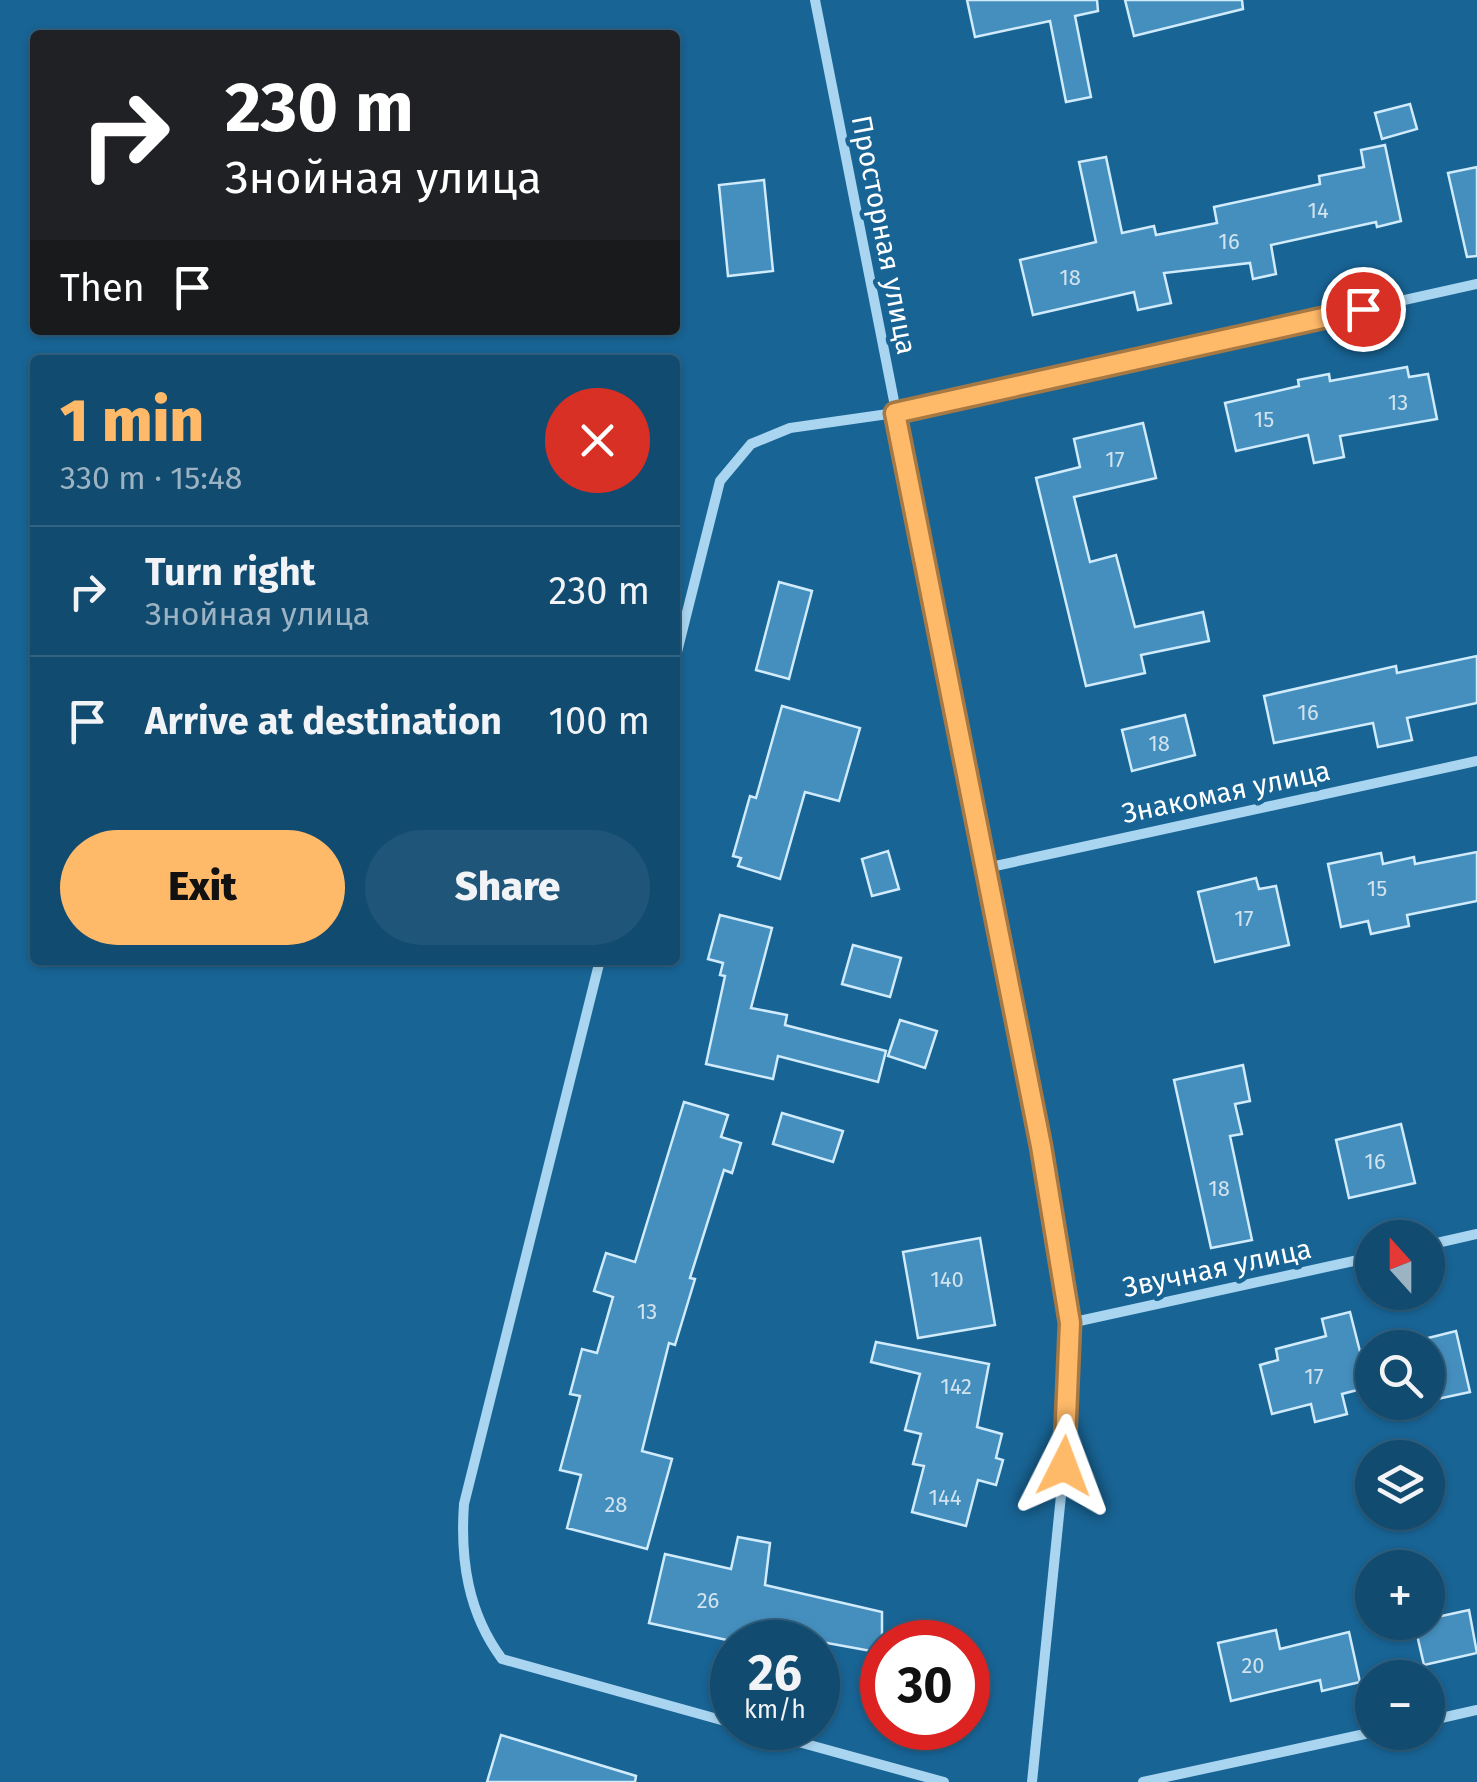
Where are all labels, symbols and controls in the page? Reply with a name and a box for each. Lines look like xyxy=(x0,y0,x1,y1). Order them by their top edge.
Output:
text: 230 m xyxy=(225,66,414,150)
icon: right xyxy=(60,70,190,200)
street label: Просторная улица xyxy=(845,113,923,357)
text: Знойная улица xyxy=(225,151,542,205)
house number: 14 xyxy=(1307,197,1329,224)
house number: 16 xyxy=(1218,228,1240,255)
icon: arrive xyxy=(165,260,220,315)
house number: 18 xyxy=(1059,264,1081,291)
text: Then xyxy=(60,265,145,311)
pin xyxy=(1321,267,1406,352)
icon: arrive xyxy=(1336,282,1391,337)
text: 1 min xyxy=(60,385,204,457)
button: close xyxy=(545,388,650,493)
house number: 13 xyxy=(1388,389,1408,416)
house number: 15 xyxy=(1254,406,1274,433)
house number: 17 xyxy=(1105,446,1125,473)
text: 330 m · 15:48 xyxy=(60,459,242,497)
text: Turn right xyxy=(145,549,315,595)
icon: right xyxy=(60,564,115,619)
text: 230 m xyxy=(549,568,650,614)
text: Знойная улица xyxy=(145,595,370,633)
icon: arrive xyxy=(60,694,115,749)
text: Arrive at destination xyxy=(145,698,502,744)
text: 100 m xyxy=(549,698,650,744)
house number: 16 xyxy=(1297,699,1319,726)
house number: 18 xyxy=(1148,730,1170,757)
street label: Знакомая улица xyxy=(1119,754,1333,830)
button: Exit xyxy=(60,830,345,945)
button: Share xyxy=(365,830,650,945)
house number: 15 xyxy=(1367,875,1387,902)
house number: 17 xyxy=(1234,905,1254,932)
house number: 16 xyxy=(1364,1148,1386,1175)
house number: 18 xyxy=(1208,1175,1230,1202)
north arrow xyxy=(1355,1220,1445,1310)
map controls xyxy=(1355,1220,1445,1750)
street label: Звучная улица xyxy=(1120,1232,1314,1304)
house number: 140 xyxy=(930,1266,964,1293)
house number: 13 xyxy=(637,1298,657,1325)
button: search xyxy=(1355,1330,1445,1420)
house number: 17 xyxy=(1304,1363,1324,1390)
house number: 142 xyxy=(940,1373,972,1400)
position arrow xyxy=(1012,1414,1116,1518)
button: layers xyxy=(1355,1440,1445,1530)
house number: 144 xyxy=(929,1484,962,1511)
house number: 28 xyxy=(604,1491,628,1518)
button: + xyxy=(1355,1550,1445,1640)
house number: 26 xyxy=(697,1587,719,1614)
speed limit sign: 30 xyxy=(860,1620,990,1750)
text: 26 xyxy=(748,1643,802,1703)
house number: 20 xyxy=(1241,1652,1265,1679)
button: − xyxy=(1355,1660,1445,1750)
text: km/h xyxy=(744,1695,806,1725)

